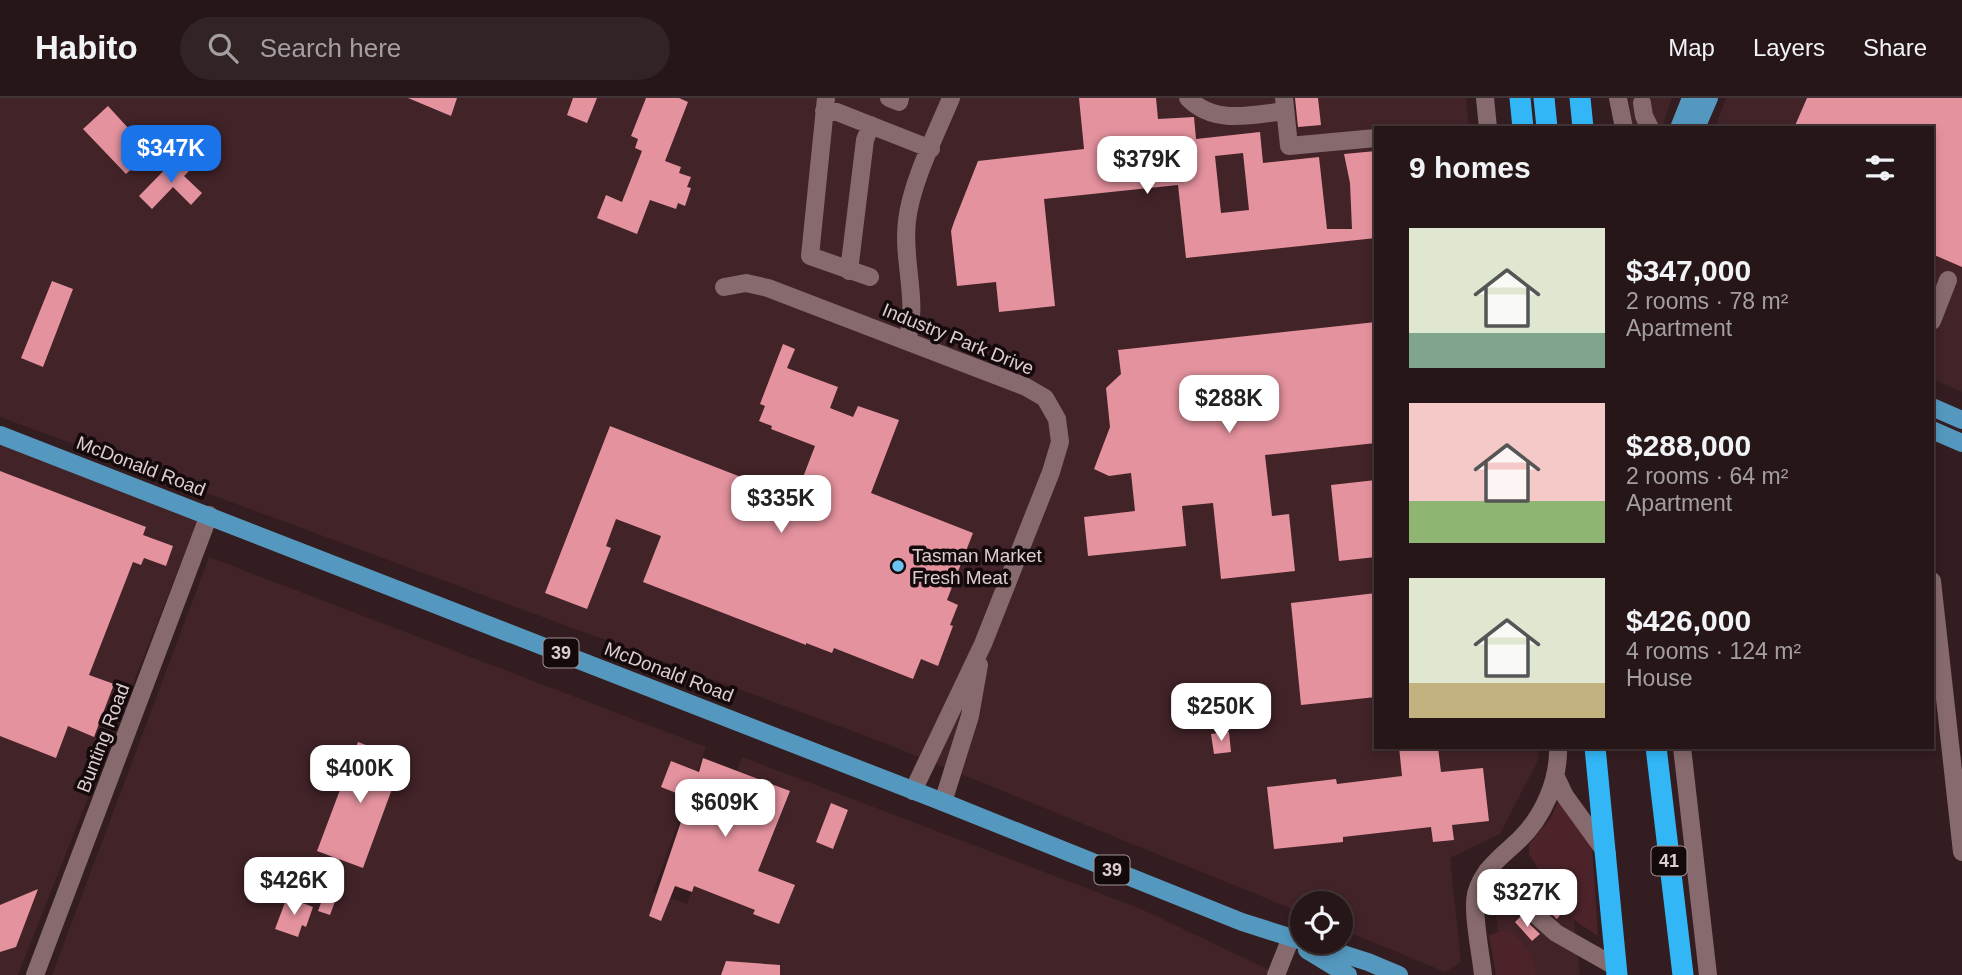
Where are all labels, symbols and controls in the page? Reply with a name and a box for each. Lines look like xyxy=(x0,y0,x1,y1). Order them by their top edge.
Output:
search box xyxy=(180,17,670,80)
text: Habito xyxy=(35,29,138,66)
icon: search xyxy=(204,29,242,67)
text: Search here xyxy=(260,33,401,63)
text: Map xyxy=(1668,34,1715,61)
text: Layers xyxy=(1753,34,1825,61)
text: Share xyxy=(1863,34,1927,61)
pin: $347K xyxy=(122,126,220,185)
text: $347K xyxy=(137,135,205,161)
pin: $379K xyxy=(1098,136,1196,196)
text: $379K xyxy=(1113,146,1181,172)
icon: filters xyxy=(1861,149,1899,187)
text: 9 homes xyxy=(1409,151,1531,184)
text: $347,000 xyxy=(1626,254,1751,287)
icon: home xyxy=(1465,256,1549,340)
text: 2 rooms · 78 m² xyxy=(1626,288,1788,314)
street label: Industry Park Drive xyxy=(879,299,1037,379)
text: Apartment xyxy=(1626,315,1732,341)
pin: $288K xyxy=(1180,376,1278,435)
text: $288K xyxy=(1195,385,1263,411)
text: $288,000 xyxy=(1626,429,1751,462)
icon: home xyxy=(1465,431,1549,515)
street label: McDonald Road xyxy=(74,432,208,500)
text: 2 rooms · 64 m² xyxy=(1626,463,1788,489)
pin: $335K xyxy=(732,476,830,535)
text: $335K xyxy=(747,485,815,511)
text: Apartment xyxy=(1626,490,1732,516)
place label: Tasman Market Fresh Meat xyxy=(912,545,1043,588)
marker: Tasman Market Fresh Meat xyxy=(890,558,906,574)
text: $426,000 xyxy=(1626,604,1751,637)
icon: home xyxy=(1465,606,1549,690)
road number: 39 xyxy=(544,638,578,668)
street label: McDonald Road xyxy=(602,638,736,706)
text: 4 rooms · 124 m² xyxy=(1626,638,1801,664)
text: House xyxy=(1626,665,1692,691)
street label: Bunting Road xyxy=(73,680,133,796)
pin: $250K xyxy=(1172,684,1270,743)
text: $250K xyxy=(1187,693,1255,719)
pin: $400K xyxy=(311,746,409,805)
text: $400K xyxy=(326,755,394,781)
pin: $609K xyxy=(676,780,774,839)
text: $609K xyxy=(691,789,759,815)
road number: 41 xyxy=(1652,846,1686,876)
road number: 39 xyxy=(1094,856,1130,884)
pin: $426K xyxy=(245,858,343,917)
text: $426K xyxy=(260,867,328,893)
pin: $327K xyxy=(1478,870,1576,929)
text: $327K xyxy=(1493,879,1561,905)
map controls xyxy=(1290,891,1353,954)
button: locate xyxy=(1290,891,1353,954)

